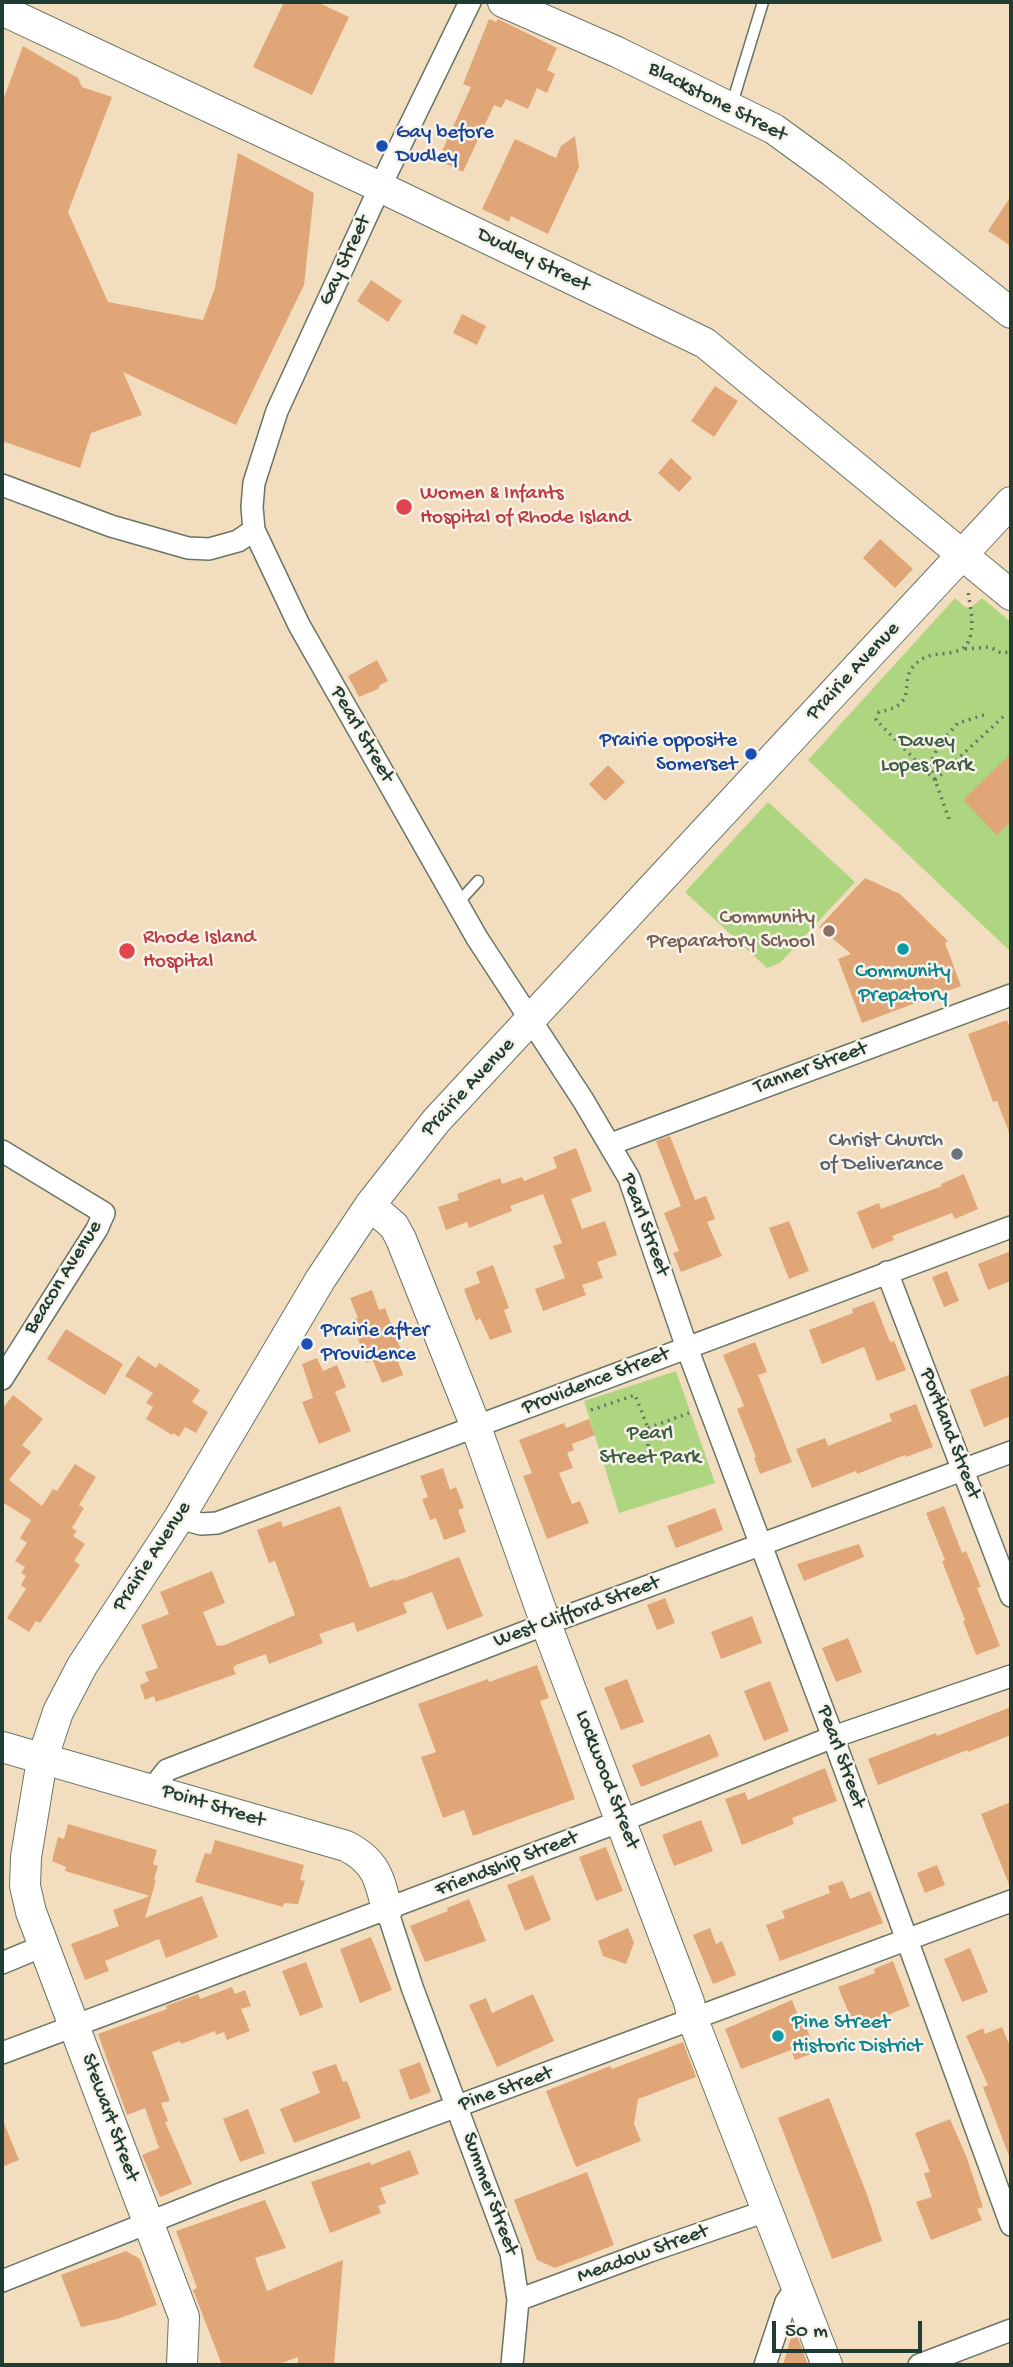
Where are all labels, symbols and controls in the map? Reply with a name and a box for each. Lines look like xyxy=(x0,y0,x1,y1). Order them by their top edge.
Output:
street label: Blackstone Street xyxy=(643,57,791,149)
place label: Gay before Dudley xyxy=(396,121,494,171)
marker: Gay before Dudley xyxy=(374,138,390,154)
street label: Gay Street xyxy=(314,212,378,310)
street label: Dudley Street xyxy=(472,223,594,299)
place label: Women & Infants Hospital of Rhode Island xyxy=(420,482,630,532)
marker: Women & Infants Hospital of Rhode Island xyxy=(394,497,414,517)
street label: Prairie Avenue xyxy=(802,617,906,727)
street label: Pearl Street xyxy=(323,682,399,788)
place label: Prairie opposite Somerset xyxy=(600,729,737,779)
park label: Davey Lopes Park xyxy=(881,730,973,780)
marker: Prairie opposite Somerset xyxy=(743,746,759,762)
place label: Community Preparatory School xyxy=(647,906,815,956)
marker: Community Preparatory School xyxy=(821,923,837,939)
place label: Rhode Island Hospital xyxy=(143,926,256,976)
marker: Rhode Island Hospital xyxy=(117,941,137,961)
marker: Community Prepatory xyxy=(895,941,911,957)
place label: Community Prepatory xyxy=(855,960,951,1010)
street label: Prairie Avenue xyxy=(417,1033,521,1143)
street label: Tanner Street xyxy=(751,1037,871,1101)
place label: Christ Church of Deliverance xyxy=(820,1129,943,1179)
marker: Christ Church of Deliverance xyxy=(949,1146,965,1162)
street label: Pearl Street xyxy=(614,1170,674,1280)
street label: Beacon Avenue xyxy=(19,1216,109,1340)
place label: Prairie after Providence xyxy=(321,1319,429,1369)
marker: Prairie after Providence xyxy=(299,1336,315,1352)
street label: Providence Street xyxy=(519,1342,673,1422)
street label: Portland Street xyxy=(913,1365,985,1503)
park label: Pearl Street Park xyxy=(599,1422,701,1472)
street label: Prairie Avenue xyxy=(108,1497,198,1617)
street label: West Clifford Street xyxy=(490,1571,664,1655)
street label: Pearl Street xyxy=(810,1702,870,1812)
street label: Lockwood Street xyxy=(568,1707,644,1853)
street label: Point Street xyxy=(158,1779,268,1835)
street label: Friendship Street xyxy=(432,1826,582,1904)
place label: Pine Street Historic District xyxy=(792,2011,922,2061)
marker: Pine Street Historic District xyxy=(770,2028,786,2044)
street label: Stewart Street xyxy=(74,2051,144,2185)
street label: Pine Street xyxy=(456,2061,556,2119)
street label: Summer Street xyxy=(455,2129,523,2259)
street label: Meadow Street xyxy=(574,2220,712,2290)
scale bar xyxy=(775,2308,926,2352)
text: 50 m xyxy=(785,2320,828,2345)

